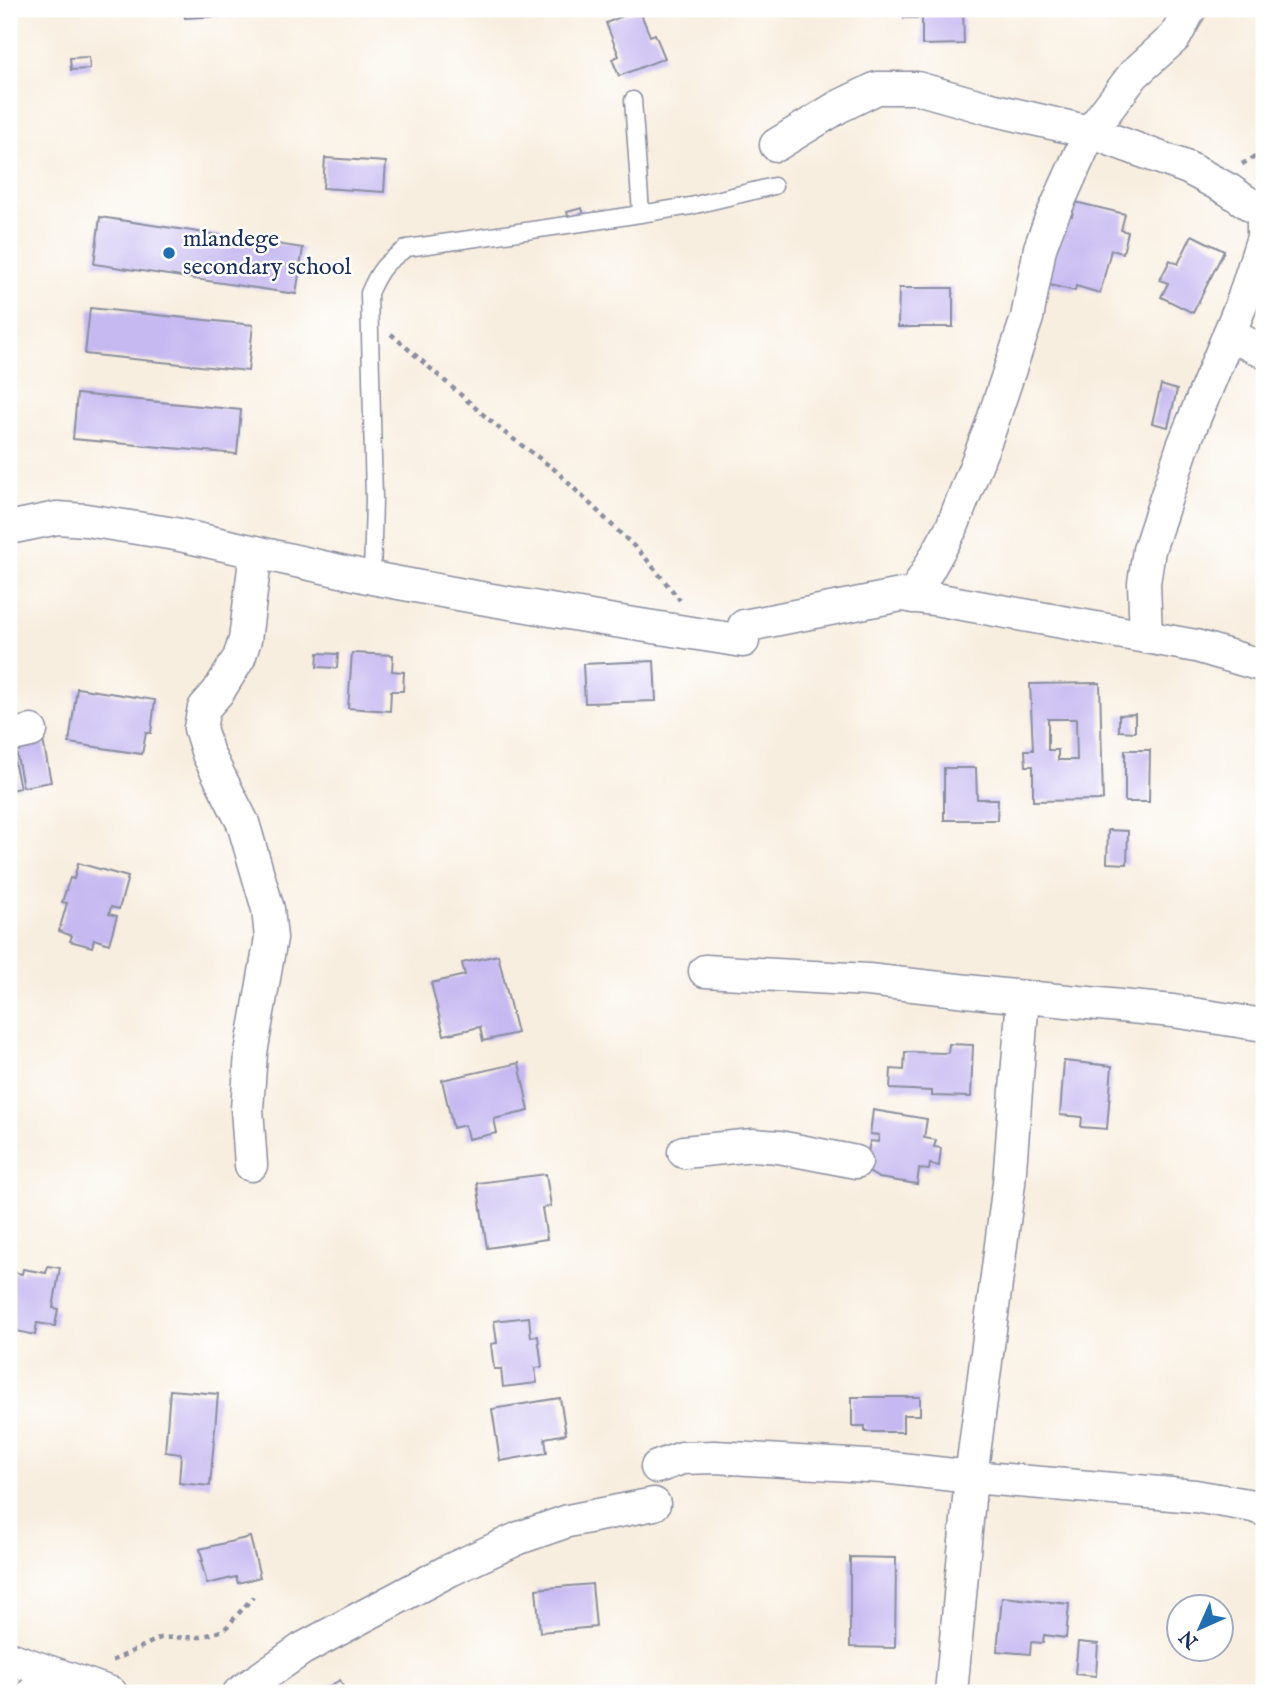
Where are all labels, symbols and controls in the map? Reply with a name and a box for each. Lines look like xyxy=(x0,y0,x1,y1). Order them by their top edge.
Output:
place label: mlandege secondary school xyxy=(183,224,352,283)
marker: mlandege secondary school xyxy=(161,245,177,261)
north arrow xyxy=(1164,1594,1234,1664)
text: N xyxy=(1175,1624,1204,1654)

